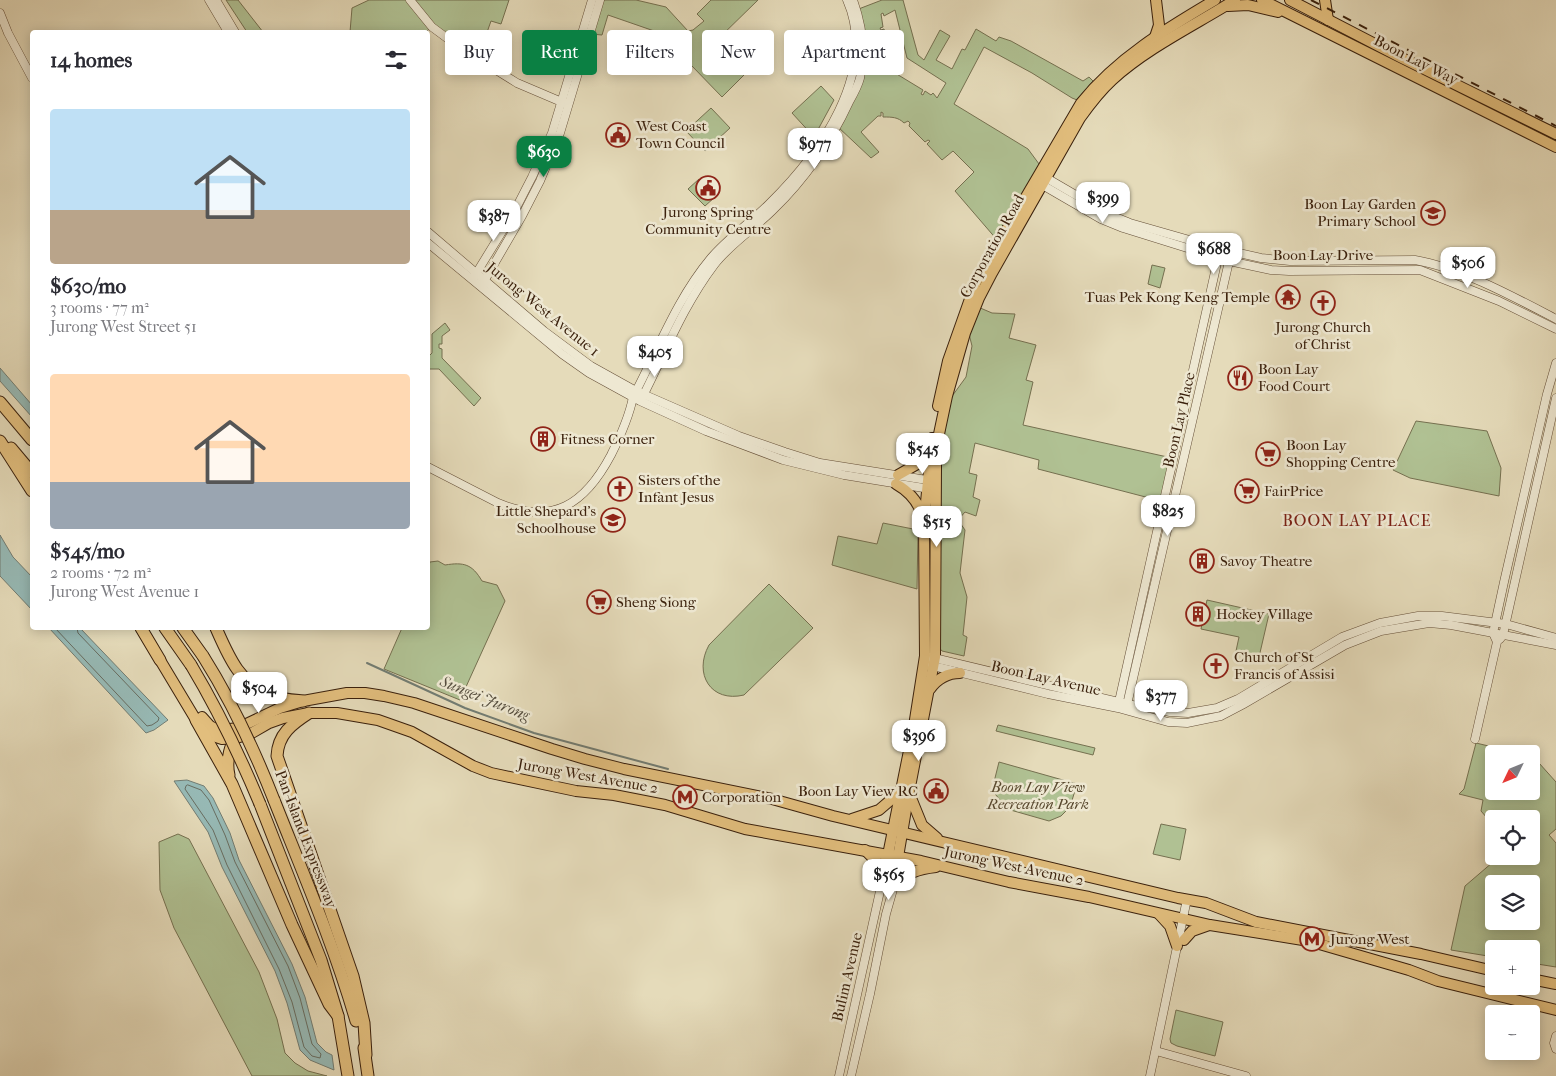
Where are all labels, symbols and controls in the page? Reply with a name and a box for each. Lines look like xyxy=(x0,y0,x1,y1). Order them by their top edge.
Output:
chip: Buy xyxy=(445,30,512,75)
chip: Rent xyxy=(522,30,597,75)
chip: Filters xyxy=(607,30,692,75)
chip: New xyxy=(702,30,774,75)
chip: Apartment xyxy=(784,30,904,75)
street label: Boon Lay Way xyxy=(1371,31,1462,89)
icon: filters xyxy=(382,46,410,74)
text: 14 homes xyxy=(50,48,132,72)
place label: West Coast Town Council xyxy=(635,117,725,152)
public building icon: West Coast Town Council xyxy=(605,122,631,148)
pin: $977 xyxy=(785,128,845,170)
text: $977 xyxy=(799,134,831,153)
pin: $630 xyxy=(514,136,574,178)
icon: home xyxy=(185,142,275,232)
text: $630 xyxy=(528,142,560,161)
public building icon: Jurong Spring Community Centre xyxy=(695,175,721,201)
pin: $399 xyxy=(1073,182,1133,224)
text: $399 xyxy=(1087,188,1119,207)
street label: Corporation Road xyxy=(956,190,1028,301)
place label: Boon Lay Garden Primary School xyxy=(1304,195,1416,230)
pin: $387 xyxy=(464,200,524,242)
school or university icon: Boon Lay Garden Primary School xyxy=(1420,200,1446,226)
place label: Jurong Spring Community Centre xyxy=(645,203,771,238)
text: $387 xyxy=(478,206,510,225)
pin: $688 xyxy=(1184,232,1244,275)
text: $688 xyxy=(1197,239,1231,258)
street label: Boon Lay Drive xyxy=(1273,246,1374,264)
pin: $506 xyxy=(1438,246,1498,289)
text: $506 xyxy=(1451,253,1485,272)
street label: Jurong West Avenue 1 xyxy=(482,257,603,360)
text: $630/mo xyxy=(50,274,126,298)
temple icon: Tuas Pek Kong Keng Temple xyxy=(1275,284,1301,310)
place label: Tuas Pek Kong Keng Temple xyxy=(1085,288,1271,306)
church icon: Jurong Church of Christ xyxy=(1310,290,1336,316)
text: 3 rooms · 77 m² xyxy=(50,298,149,317)
text: Jurong West Street 51 xyxy=(50,317,197,336)
place label: Jurong Church of Christ xyxy=(1274,318,1371,353)
pin: $405 xyxy=(625,336,685,378)
text: $405 xyxy=(638,342,672,361)
place label: Boon Lay Food Court xyxy=(1258,360,1331,395)
restaurant icon: Boon Lay Food Court xyxy=(1227,365,1253,391)
street label: Boon Lay Place xyxy=(1159,370,1199,470)
icon: home xyxy=(185,407,275,497)
building icon: Fitness Corner xyxy=(530,426,556,452)
place label: Fitness Corner xyxy=(560,430,655,448)
pin: $545 xyxy=(893,432,953,475)
place label: Boon Lay Shopping Centre xyxy=(1286,436,1396,471)
text: $545 xyxy=(907,439,939,458)
supermarket icon: Boon Lay Shopping Centre xyxy=(1255,441,1281,467)
place label: Sisters of the Infant Jesus xyxy=(638,471,721,506)
church icon: Sisters of the Infant Jesus xyxy=(607,476,633,502)
supermarket icon: FairPrice xyxy=(1234,478,1260,504)
place label: FairPrice xyxy=(1264,482,1324,500)
pin: $825 xyxy=(1138,494,1198,537)
text: $825 xyxy=(1152,501,1184,520)
place label: Little Shepard's Schoolhouse xyxy=(496,502,597,537)
pin: $515 xyxy=(907,506,967,548)
school or university icon: Little Shepard's Schoolhouse xyxy=(600,507,626,533)
district label: BOON LAY PLACE xyxy=(1282,511,1432,530)
text: $515 xyxy=(923,512,951,531)
text: $545/mo xyxy=(50,539,125,563)
building icon: Savoy Theatre xyxy=(1189,548,1215,574)
place label: Savoy Theatre xyxy=(1220,552,1313,570)
text: 2 rooms · 72 m² xyxy=(50,563,151,582)
text: Jurong West Avenue 1 xyxy=(50,582,199,601)
supermarket icon: Sheng Siong xyxy=(586,589,612,615)
place label: Sheng Siong xyxy=(616,593,697,611)
building icon: Hockey Village xyxy=(1185,601,1211,627)
place label: Hockey Village xyxy=(1216,605,1313,623)
place label: Church of St Francis of Assisi xyxy=(1234,648,1335,683)
church icon: Church of St Francis of Assisi xyxy=(1203,653,1229,679)
street label: Boon Lay Avenue xyxy=(989,657,1103,700)
water label: Sungei Jurong xyxy=(437,671,533,725)
pin: $504 xyxy=(229,672,289,714)
text: $504 xyxy=(242,678,276,697)
pin: $377 xyxy=(1131,680,1191,722)
text: $377 xyxy=(1146,686,1176,705)
pin: $396 xyxy=(889,720,949,762)
text: $396 xyxy=(903,726,935,745)
north arrow xyxy=(1485,745,1540,800)
map controls xyxy=(1485,745,1540,1060)
street label: Jurong West Avenue 2 xyxy=(515,755,660,797)
street label: Pan-Island Expressway xyxy=(271,767,341,911)
public building icon: Boon Lay View RC xyxy=(923,778,949,804)
park label: Boon Lay View Recreation Park xyxy=(986,778,1089,813)
place label: Boon Lay View RC xyxy=(798,782,918,800)
metro station icon: Corporation xyxy=(672,784,698,810)
place label: Corporation xyxy=(702,788,782,806)
button: locate xyxy=(1485,810,1540,865)
street label: Jurong West Avenue 2 xyxy=(942,842,1086,890)
pin: $565 xyxy=(859,858,919,901)
text: $565 xyxy=(873,865,905,884)
button: layers xyxy=(1485,875,1540,930)
metro station icon: Jurong West xyxy=(1299,926,1325,952)
street label: Bulim Avenue xyxy=(828,930,866,1023)
place label: Jurong West xyxy=(1329,930,1410,948)
button: + xyxy=(1485,940,1540,995)
button: − xyxy=(1485,1005,1540,1060)

